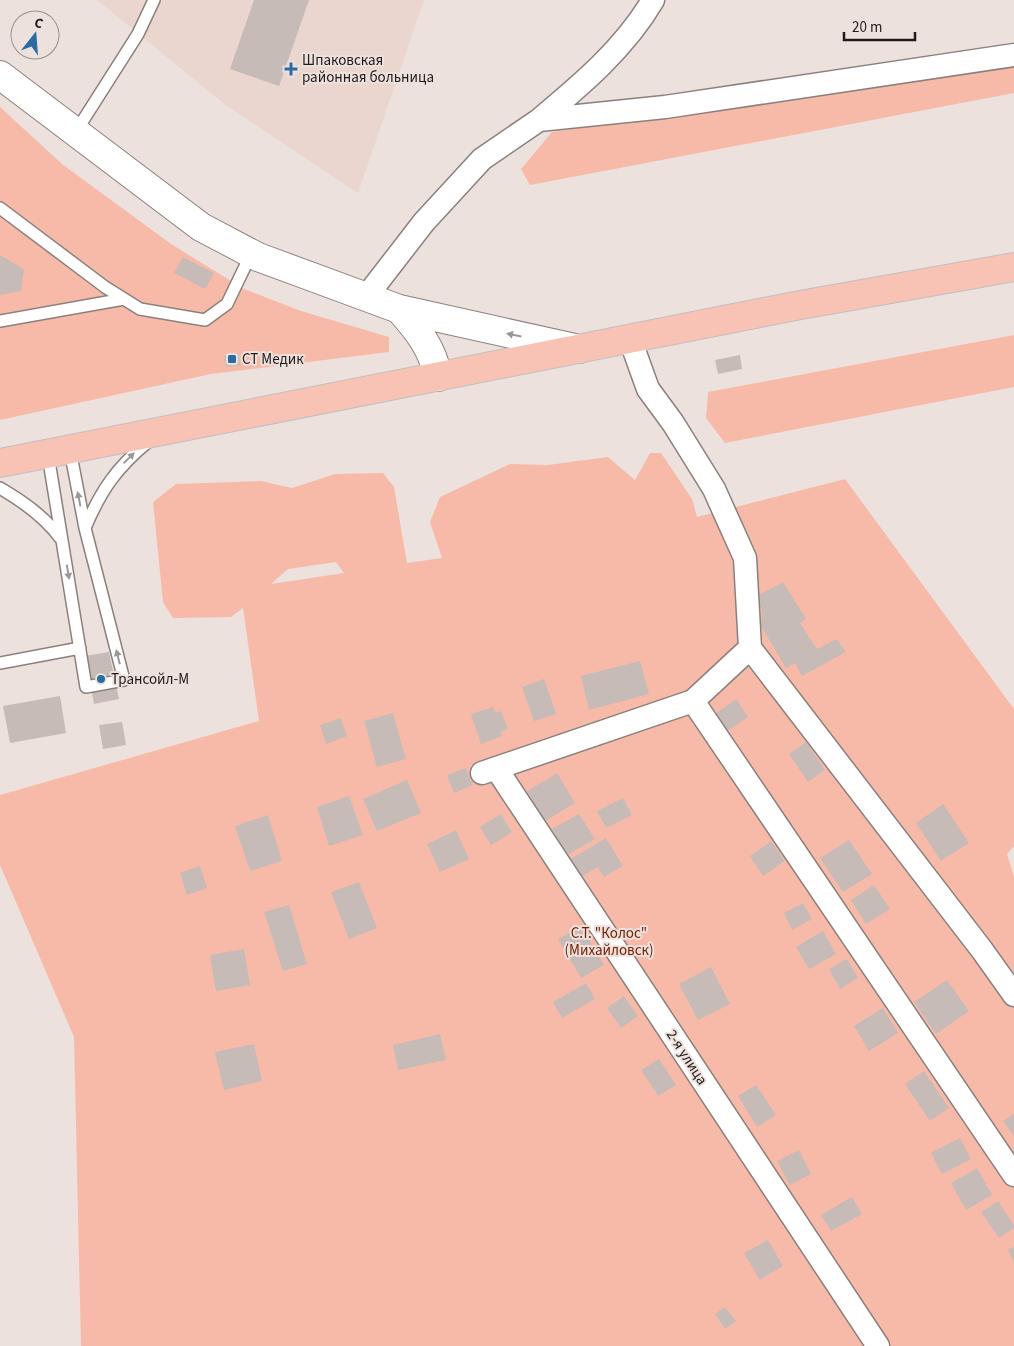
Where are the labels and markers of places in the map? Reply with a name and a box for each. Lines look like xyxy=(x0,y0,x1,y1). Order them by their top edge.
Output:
place label: Шпаковская районная больница xyxy=(302,50,434,88)
marker: Шпаковская районная больница xyxy=(284,62,298,76)
place label: СТ Медик xyxy=(242,349,304,370)
marker: СТ Медик xyxy=(226,353,238,365)
place label: Трансойл-М xyxy=(111,669,189,690)
marker: Трансойл-М xyxy=(95,673,107,685)

